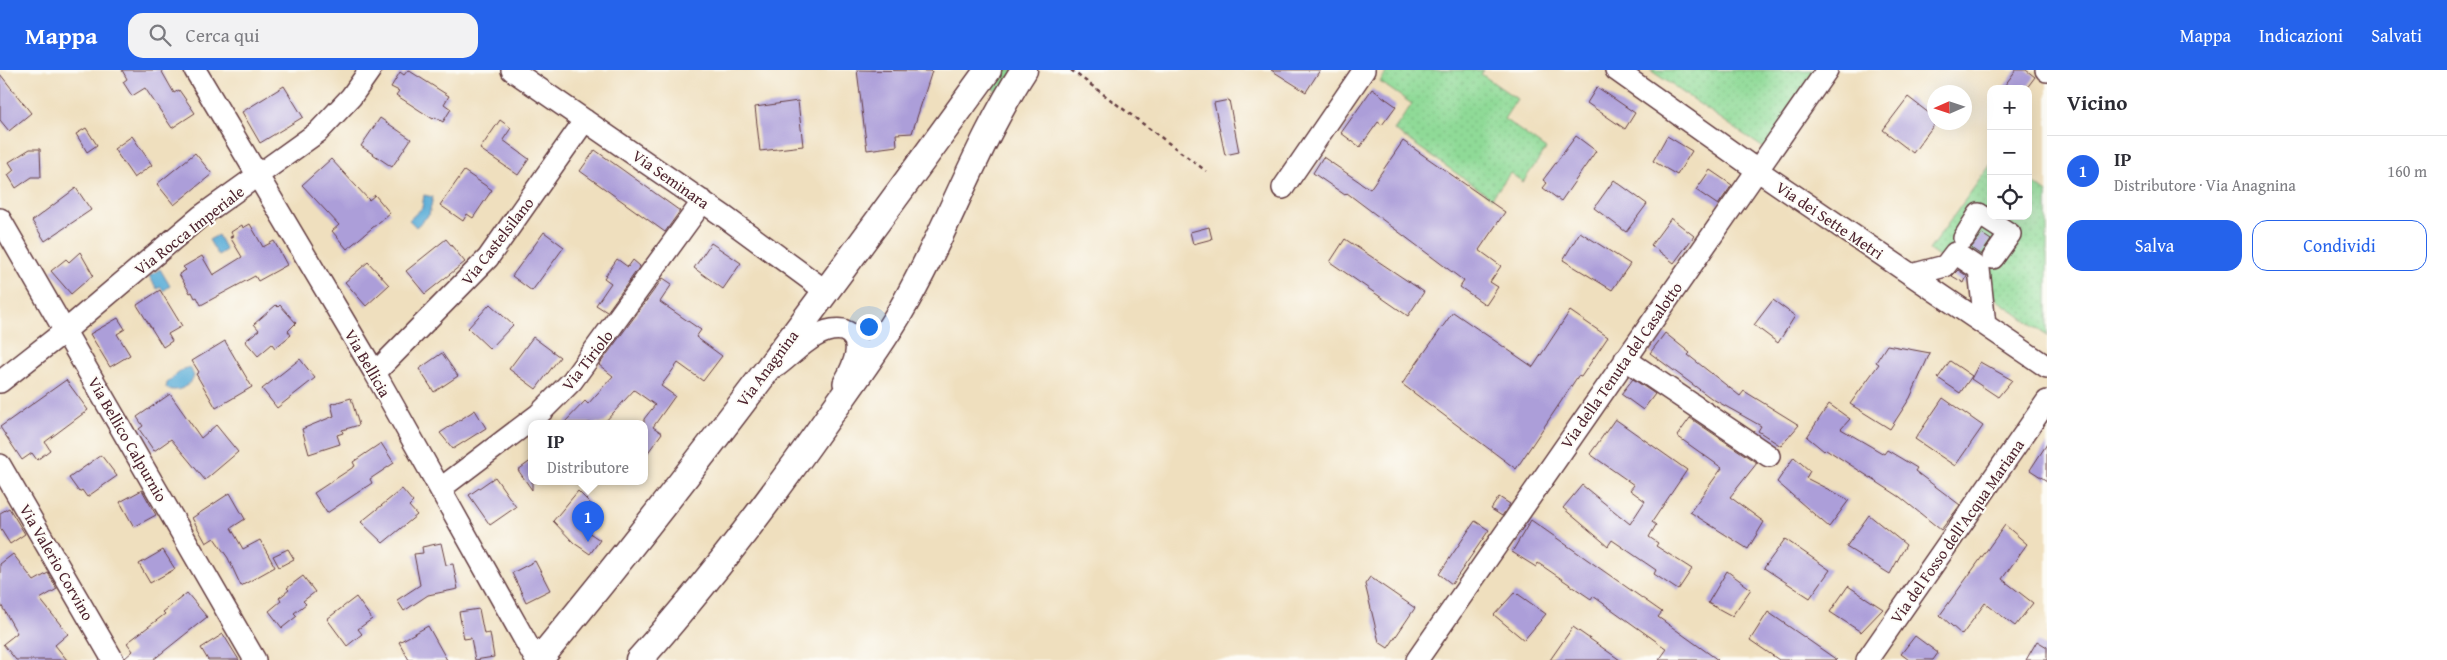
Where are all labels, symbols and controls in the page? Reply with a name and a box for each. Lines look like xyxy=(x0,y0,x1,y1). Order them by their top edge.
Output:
search box xyxy=(128,13,478,58)
text: Mappa xyxy=(25,18,98,53)
icon: search xyxy=(146,21,174,49)
text: Cerca qui xyxy=(186,21,260,49)
text: Mappa xyxy=(2180,22,2231,49)
text: Indicazioni xyxy=(2259,22,2343,49)
text: Salvati xyxy=(2371,22,2422,49)
north arrow xyxy=(1927,85,1972,130)
map controls xyxy=(1987,85,2032,220)
button: + xyxy=(1987,85,2032,130)
text: Vicino xyxy=(2067,87,2127,118)
button: − xyxy=(1987,130,2032,175)
street label: Via Seminara xyxy=(627,144,715,215)
text: IP xyxy=(2114,145,2131,173)
text: 1 xyxy=(2079,159,2087,183)
text: 160 m xyxy=(2387,159,2427,183)
text: Distributore · Via Anagnina xyxy=(2114,173,2296,197)
street label: Via dei Sette Metri xyxy=(1771,175,1889,265)
button: locate xyxy=(1987,175,2032,220)
street label: Via Rocca Imperiale xyxy=(129,179,249,281)
street label: Via Castelsilano xyxy=(455,192,539,290)
button: Salva xyxy=(2067,220,2242,271)
button: Condividi xyxy=(2252,220,2427,271)
street label: Via della Tenuta del Casalotto xyxy=(1554,277,1688,453)
your location xyxy=(856,314,882,340)
street label: Via Bellicia xyxy=(339,324,397,402)
street label: Via Tiriolo xyxy=(556,324,618,396)
street label: Via Anagnina xyxy=(730,324,804,411)
street label: Via Bellico Calpurnio xyxy=(82,372,174,506)
popup xyxy=(528,420,648,485)
text: IP xyxy=(547,427,565,455)
street label: Via del Fosso dell'Acqua Mariana xyxy=(1884,434,2030,628)
text: Distributore xyxy=(547,455,629,479)
street label: Via Valerio Corvino xyxy=(14,499,100,625)
pin: 1 xyxy=(572,501,604,542)

